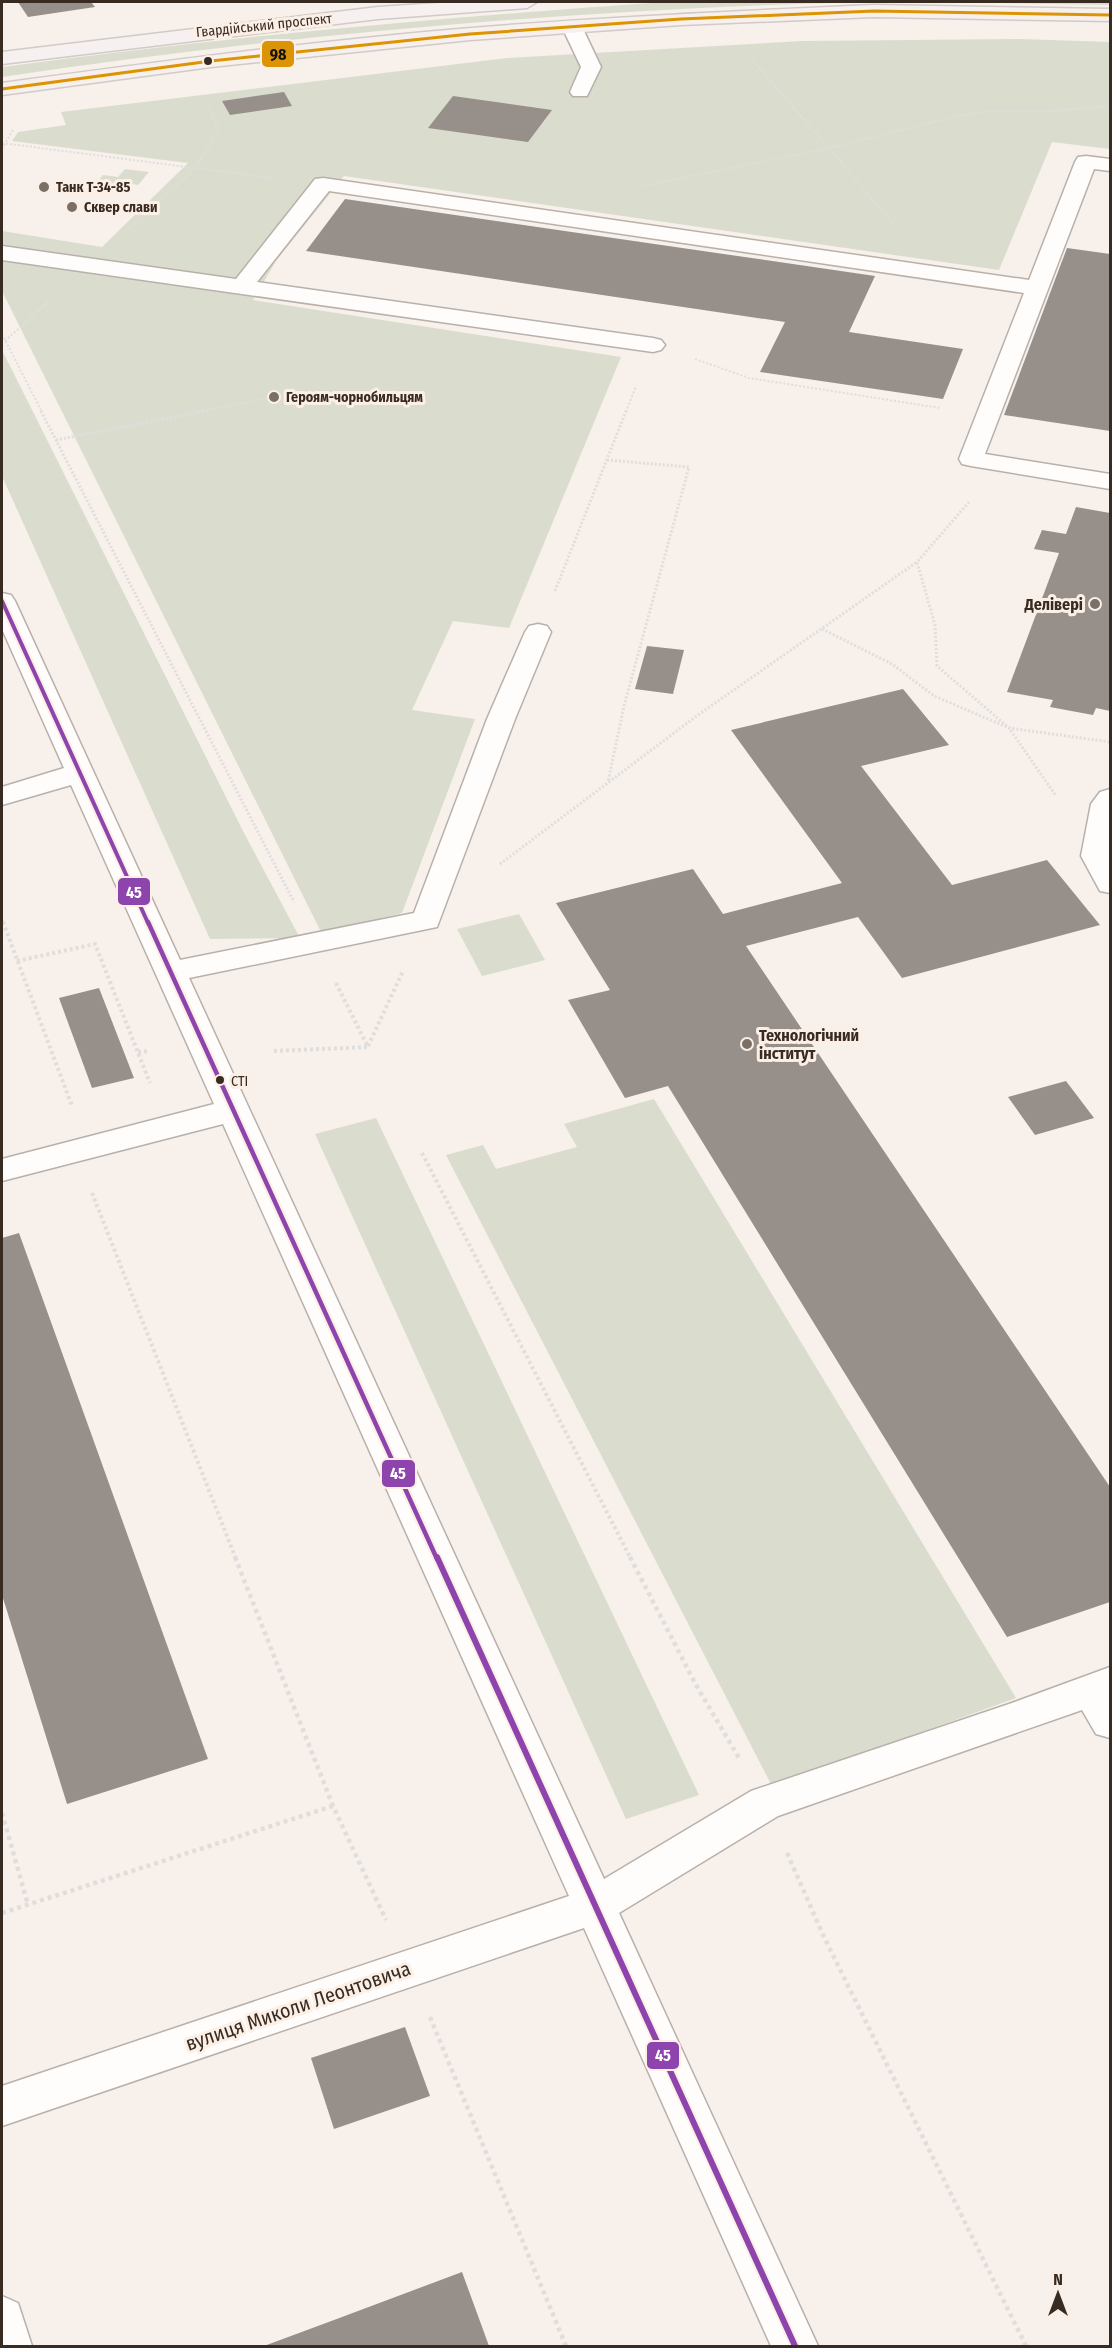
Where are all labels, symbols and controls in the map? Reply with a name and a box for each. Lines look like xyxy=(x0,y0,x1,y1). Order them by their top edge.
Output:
street label: Гвардійський проспект xyxy=(195,10,333,41)
line badge: 98 xyxy=(261,40,295,68)
text: 98 xyxy=(270,45,287,64)
unlabelled marker xyxy=(202,55,214,67)
place label: Танк Т-34-85 xyxy=(56,179,130,196)
marker: Танк Т-34-85 xyxy=(37,180,51,194)
place label: Сквер слави xyxy=(84,199,158,216)
marker: Сквер слави xyxy=(65,200,79,214)
place label: Героям-чорнобильцям xyxy=(286,389,423,406)
marker: Героям-чорнобильцям xyxy=(267,390,281,404)
place label: Делівері xyxy=(1023,595,1083,614)
marker: Делівері xyxy=(1088,597,1102,611)
line badge: 45 xyxy=(117,877,151,906)
text: 45 xyxy=(126,883,142,902)
place label: Технологічний інститут xyxy=(759,1026,859,1063)
marker: Технологічний інститут xyxy=(740,1037,754,1051)
place label: СТІ xyxy=(231,1073,248,1090)
marker: СТІ xyxy=(214,1074,226,1086)
line badge: 45 xyxy=(381,1459,416,1488)
text: 45 xyxy=(390,1464,406,1483)
street label: вулиця Миколи Леонтовича xyxy=(182,1956,414,2056)
line badge: 45 xyxy=(646,2041,680,2070)
text: 45 xyxy=(655,2046,671,2065)
north arrow xyxy=(1028,2264,1088,2324)
text: N xyxy=(1053,2270,1063,2289)

